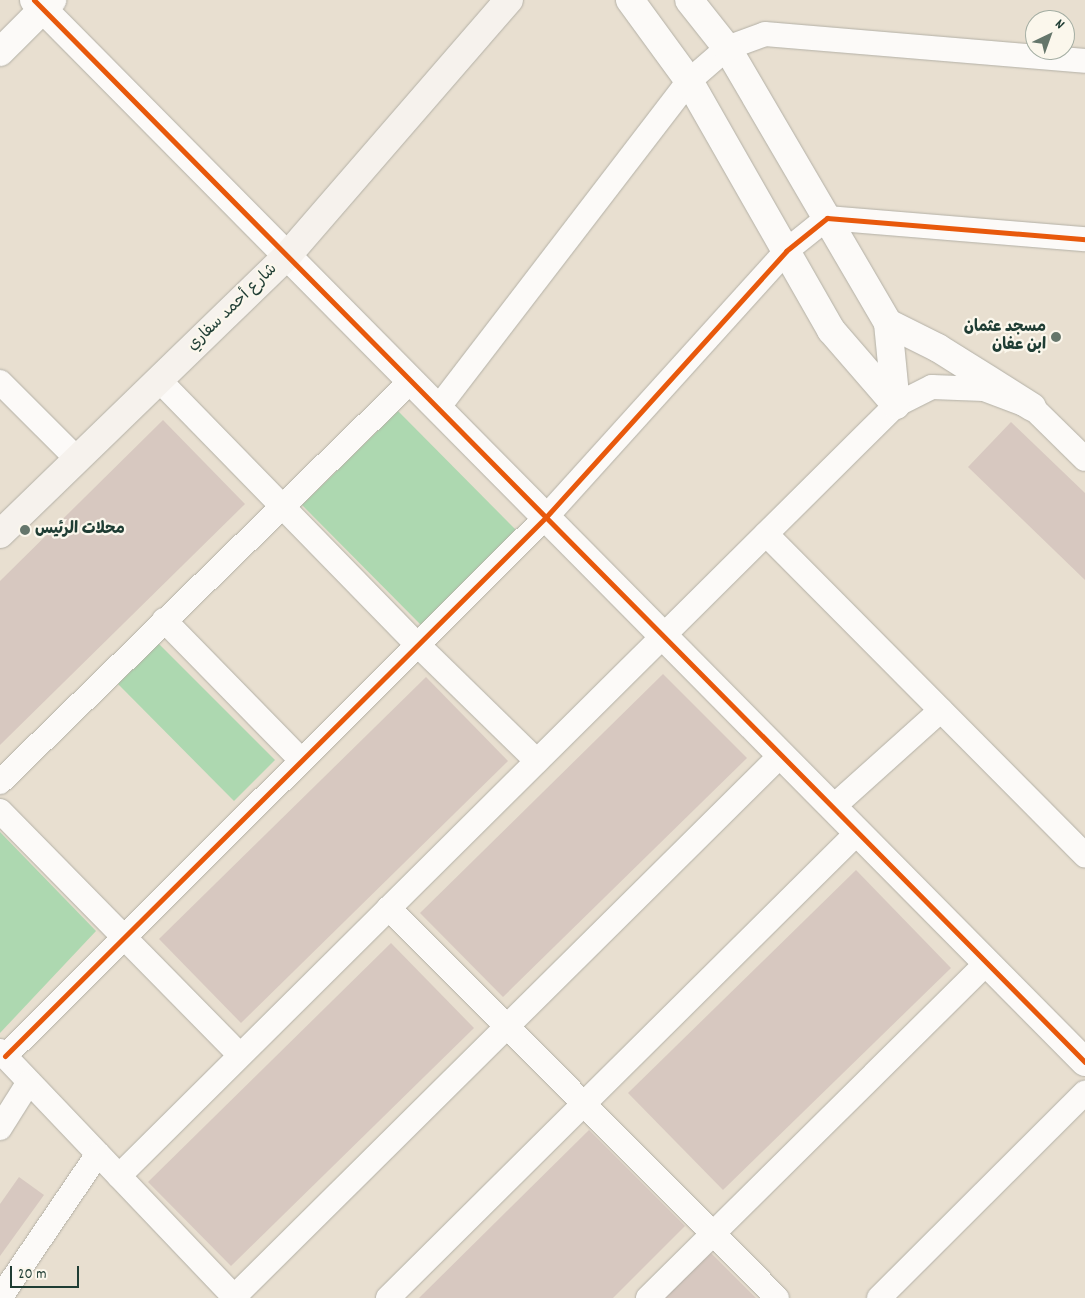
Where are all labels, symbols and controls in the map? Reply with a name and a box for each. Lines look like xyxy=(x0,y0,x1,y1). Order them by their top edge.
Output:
north arrow xyxy=(1025,10,1075,60)
text: N xyxy=(1050,15,1069,34)
street label: شارع أحمد سفاري xyxy=(184,260,282,356)
place label: مسجد عثمان ابن عفان xyxy=(964,318,1046,356)
marker: مسجد عثمان ابن عفان xyxy=(1050,331,1062,343)
place label: محلات الرئيس xyxy=(35,520,125,540)
marker: محلات الرئيس xyxy=(19,524,31,536)
scale bar xyxy=(12,1256,81,1288)
text: 20 m xyxy=(18,1264,46,1286)

